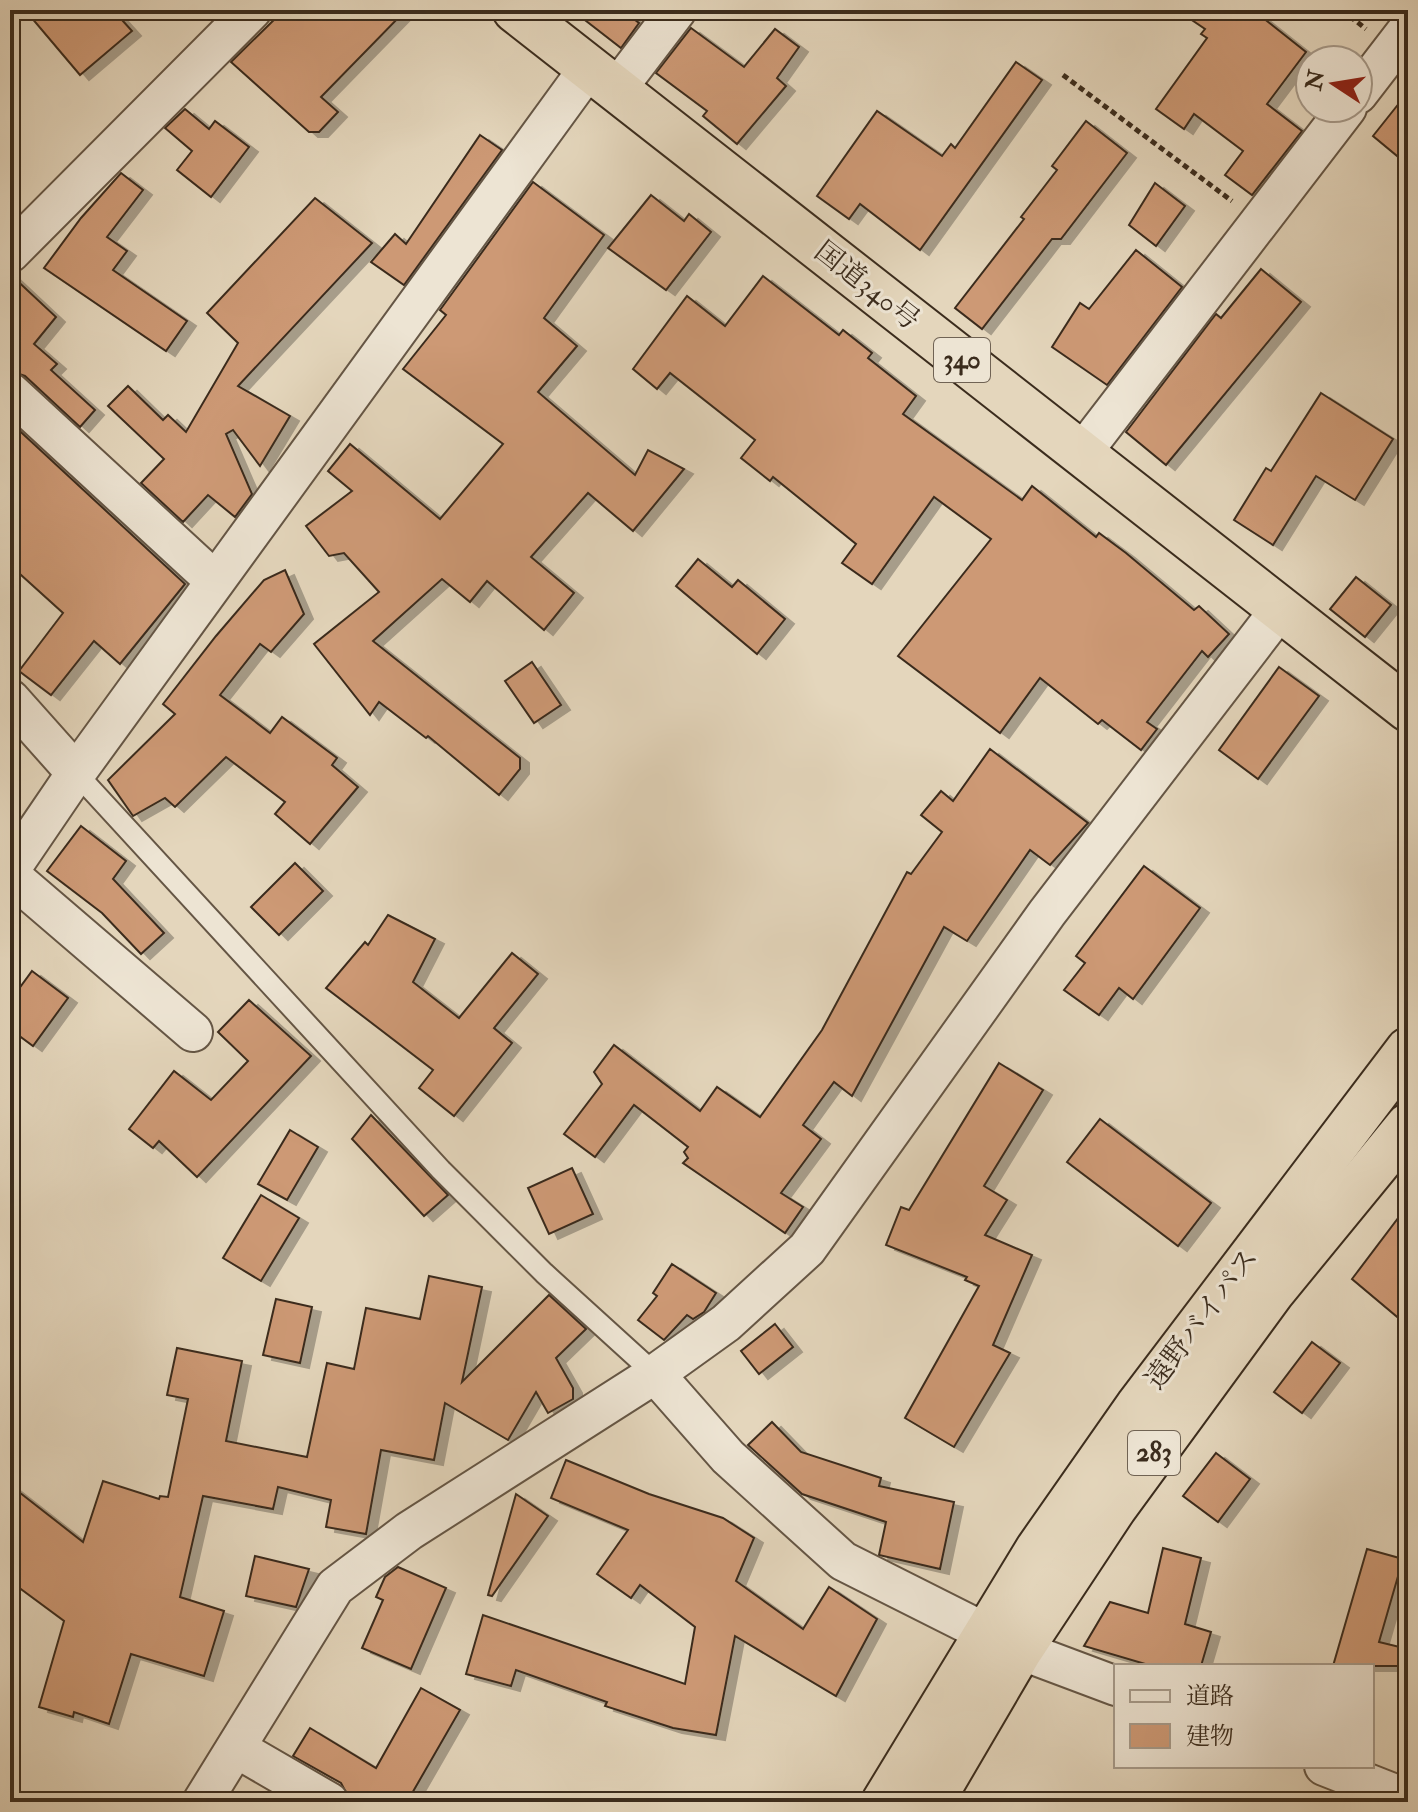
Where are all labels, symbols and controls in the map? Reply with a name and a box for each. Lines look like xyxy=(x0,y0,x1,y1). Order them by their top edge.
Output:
north arrow xyxy=(1294,44,1374,124)
text: N xyxy=(1299,67,1331,94)
street label: 国道340号 xyxy=(807,234,927,338)
road number: 340 xyxy=(934,338,990,382)
street label: 遠野バイパス xyxy=(1138,1242,1266,1396)
road number: 283 xyxy=(1128,1431,1180,1475)
legend xyxy=(1114,1664,1374,1768)
text: 道路 xyxy=(1186,1681,1234,1712)
text: 建物 xyxy=(1186,1721,1234,1752)

